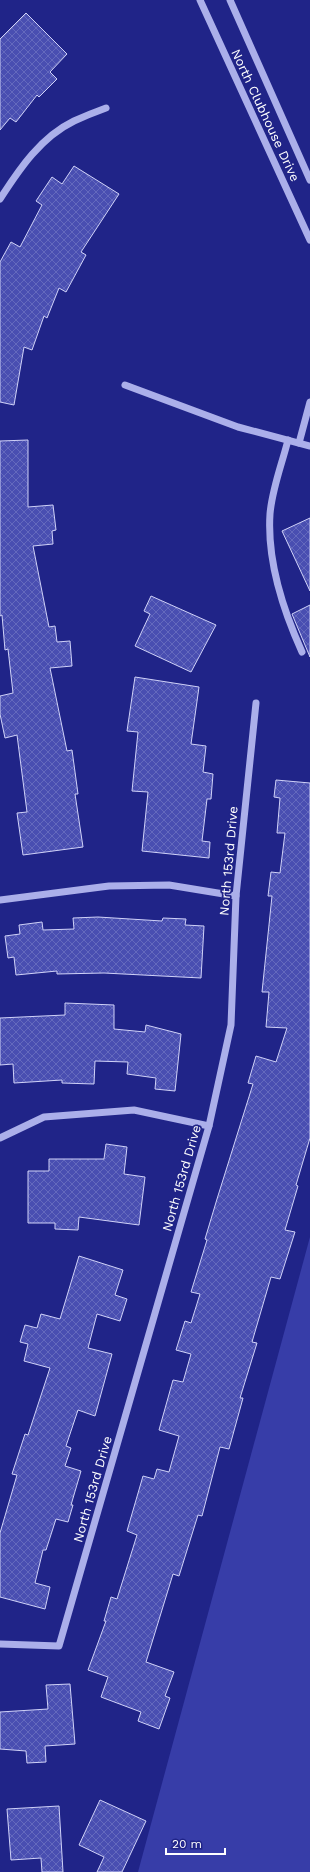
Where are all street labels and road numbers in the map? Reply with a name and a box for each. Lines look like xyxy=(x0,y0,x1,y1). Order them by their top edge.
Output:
street label: North Clubhouse Drive xyxy=(228,47,303,184)
street label: North 153rd Drive xyxy=(216,806,241,917)
street label: North 153rd Drive xyxy=(159,1123,204,1233)
street label: North 153rd Drive xyxy=(70,1434,115,1544)

